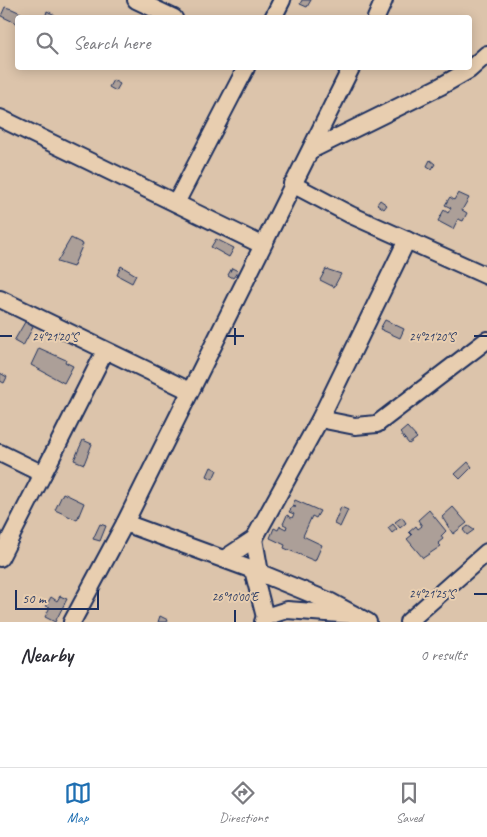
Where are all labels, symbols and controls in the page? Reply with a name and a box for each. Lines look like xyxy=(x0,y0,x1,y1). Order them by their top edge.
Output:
search box xyxy=(15,15,472,70)
icon: search xyxy=(33,29,61,57)
text: Search here xyxy=(73,31,150,55)
text: 24°21'20"S xyxy=(32,329,80,345)
text: 24°21'20"S xyxy=(409,329,457,345)
text: 24°21'25"S xyxy=(409,586,457,602)
scale bar xyxy=(15,587,99,610)
text: 26°10'00"E xyxy=(212,589,260,605)
text: 50 m xyxy=(22,590,46,607)
text: Nearby xyxy=(20,642,73,668)
text: 0 results xyxy=(420,645,467,665)
tab: Map xyxy=(64,779,92,826)
tab: Directions xyxy=(219,779,268,826)
tab: Saved xyxy=(395,779,423,826)

